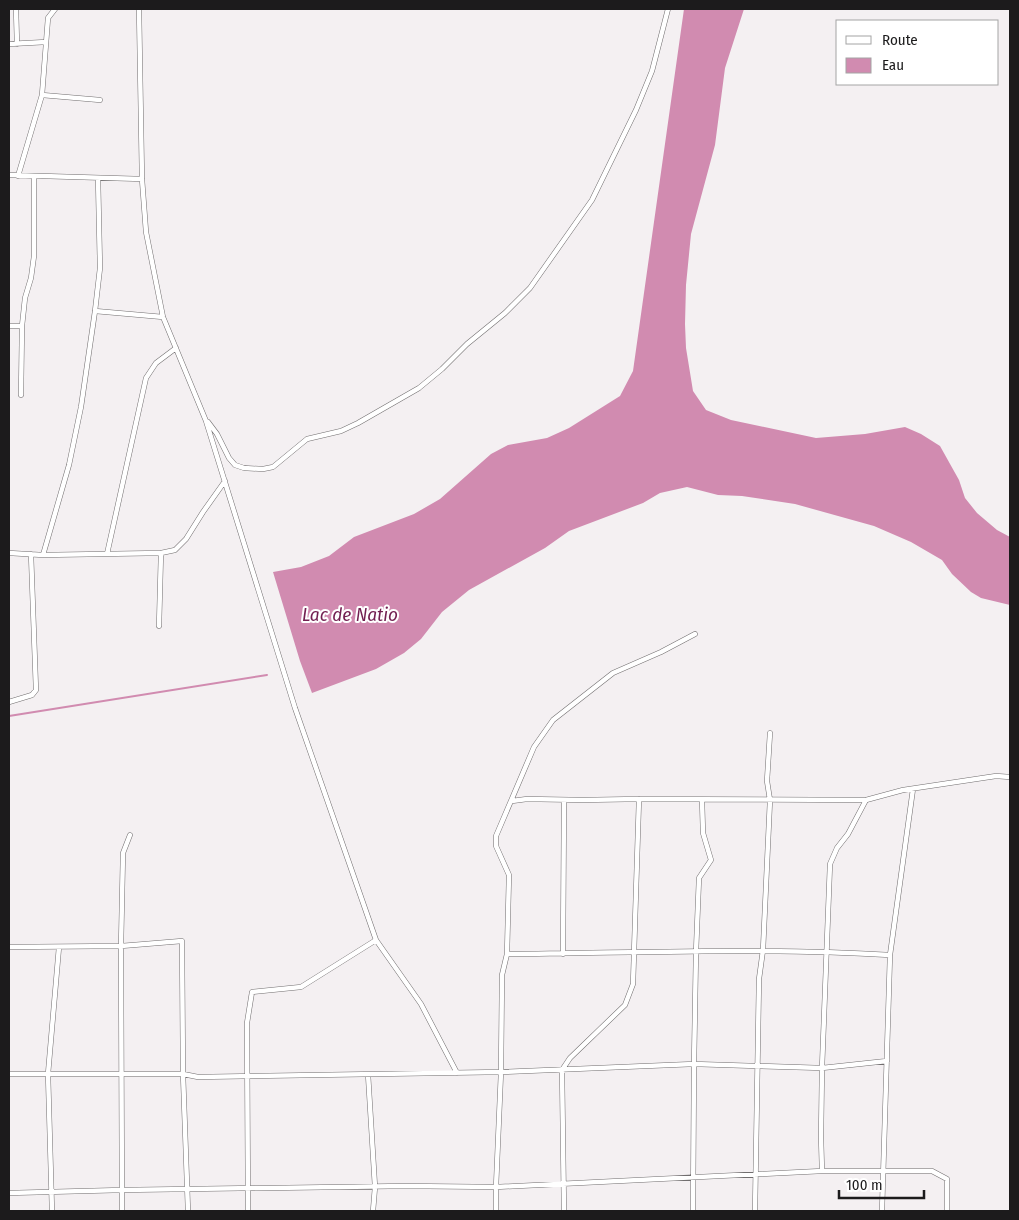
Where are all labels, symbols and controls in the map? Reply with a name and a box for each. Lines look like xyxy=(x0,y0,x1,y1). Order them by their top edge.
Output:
legend xyxy=(836,20,999,85)
text: Route xyxy=(882,31,918,49)
text: Eau xyxy=(882,56,904,74)
water label: Lac de Natio xyxy=(302,603,398,626)
scale bar xyxy=(839,1168,924,1200)
text: 100 m xyxy=(846,1176,883,1194)

